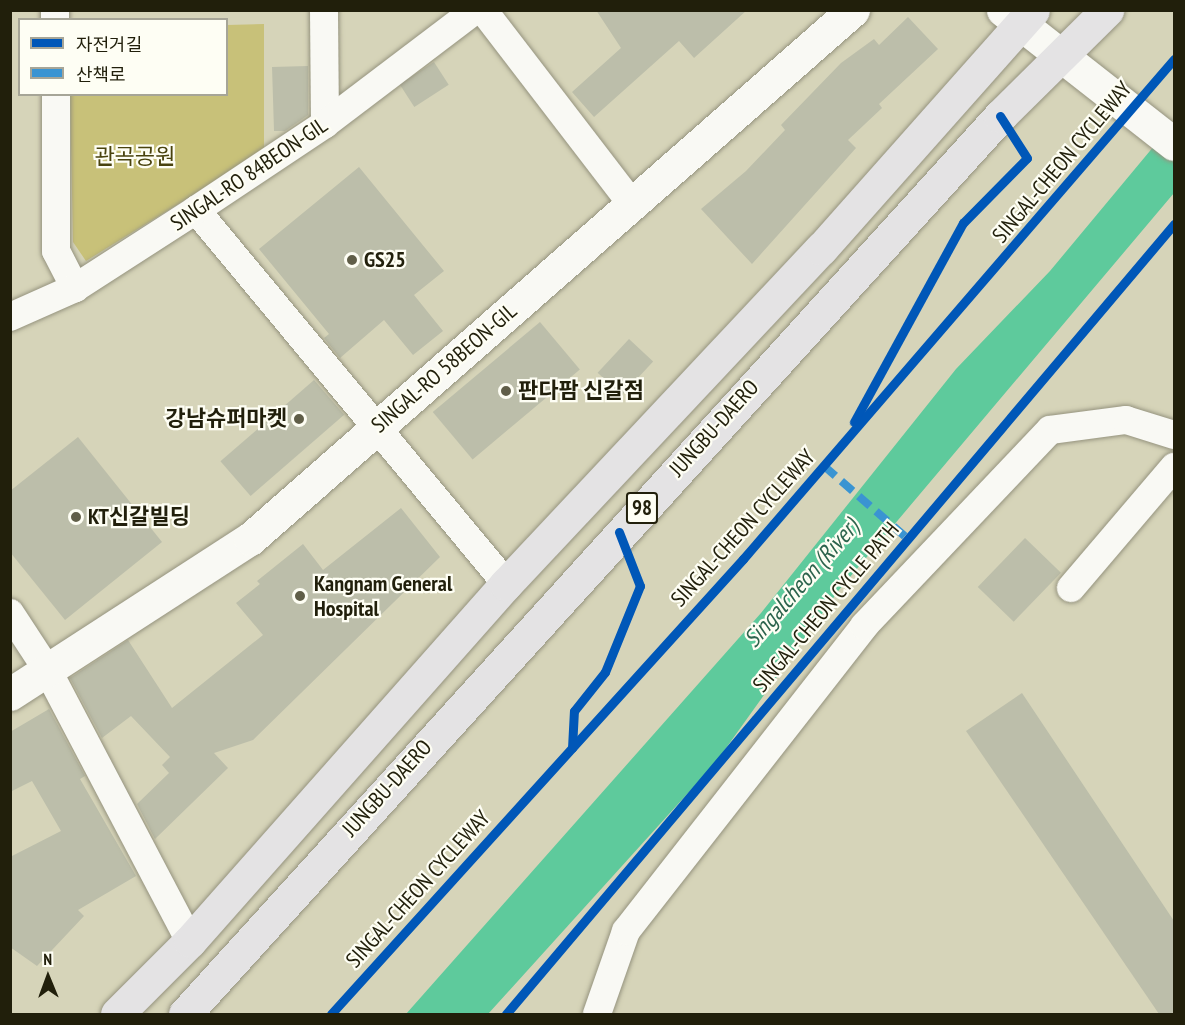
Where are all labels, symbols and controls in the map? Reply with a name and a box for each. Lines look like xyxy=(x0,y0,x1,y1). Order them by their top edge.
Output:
legend xyxy=(18,18,228,96)
text: 자전거길 xyxy=(76,33,142,56)
text: 산책로 xyxy=(76,63,126,86)
street label: SINGAL-CHEON CYCLEWAY xyxy=(987,76,1137,248)
street label: SINGAL-RO 84BEON-GIL xyxy=(166,112,332,236)
park label: 관곡공원 xyxy=(95,144,175,170)
place label: GS25 xyxy=(364,247,406,273)
marker: GS25 xyxy=(345,253,359,267)
street label: SINGAL-RO 58BEON-GIL xyxy=(366,298,522,438)
street label: JUNGBU-DAERO xyxy=(664,374,764,482)
place label: 판다팜 신갈점 xyxy=(518,378,644,404)
marker: 판다팜 신갈점 xyxy=(499,384,513,398)
place label: 강남슈퍼마켓 xyxy=(166,406,287,432)
marker: 강남슈퍼마켓 xyxy=(292,412,306,426)
street label: SINGAL-CHEON CYCLEWAY xyxy=(665,444,821,612)
road number: 98 xyxy=(626,490,658,526)
place label: KT신갈빌딩 xyxy=(88,504,190,530)
marker: KT신갈빌딩 xyxy=(69,510,83,524)
water label: Singalcheon (River) xyxy=(738,513,864,653)
street label: SINGAL-CHEON CYCLE PATH xyxy=(747,517,905,697)
place label: Kangnam General Hospital xyxy=(314,570,453,622)
marker: Kangnam General Hospital xyxy=(291,587,309,605)
street label: JUNGBU-DAERO xyxy=(337,734,437,842)
street label: SINGAL-CHEON CYCLEWAY xyxy=(340,805,496,973)
north arrow xyxy=(18,947,78,1007)
text: N xyxy=(43,949,52,969)

